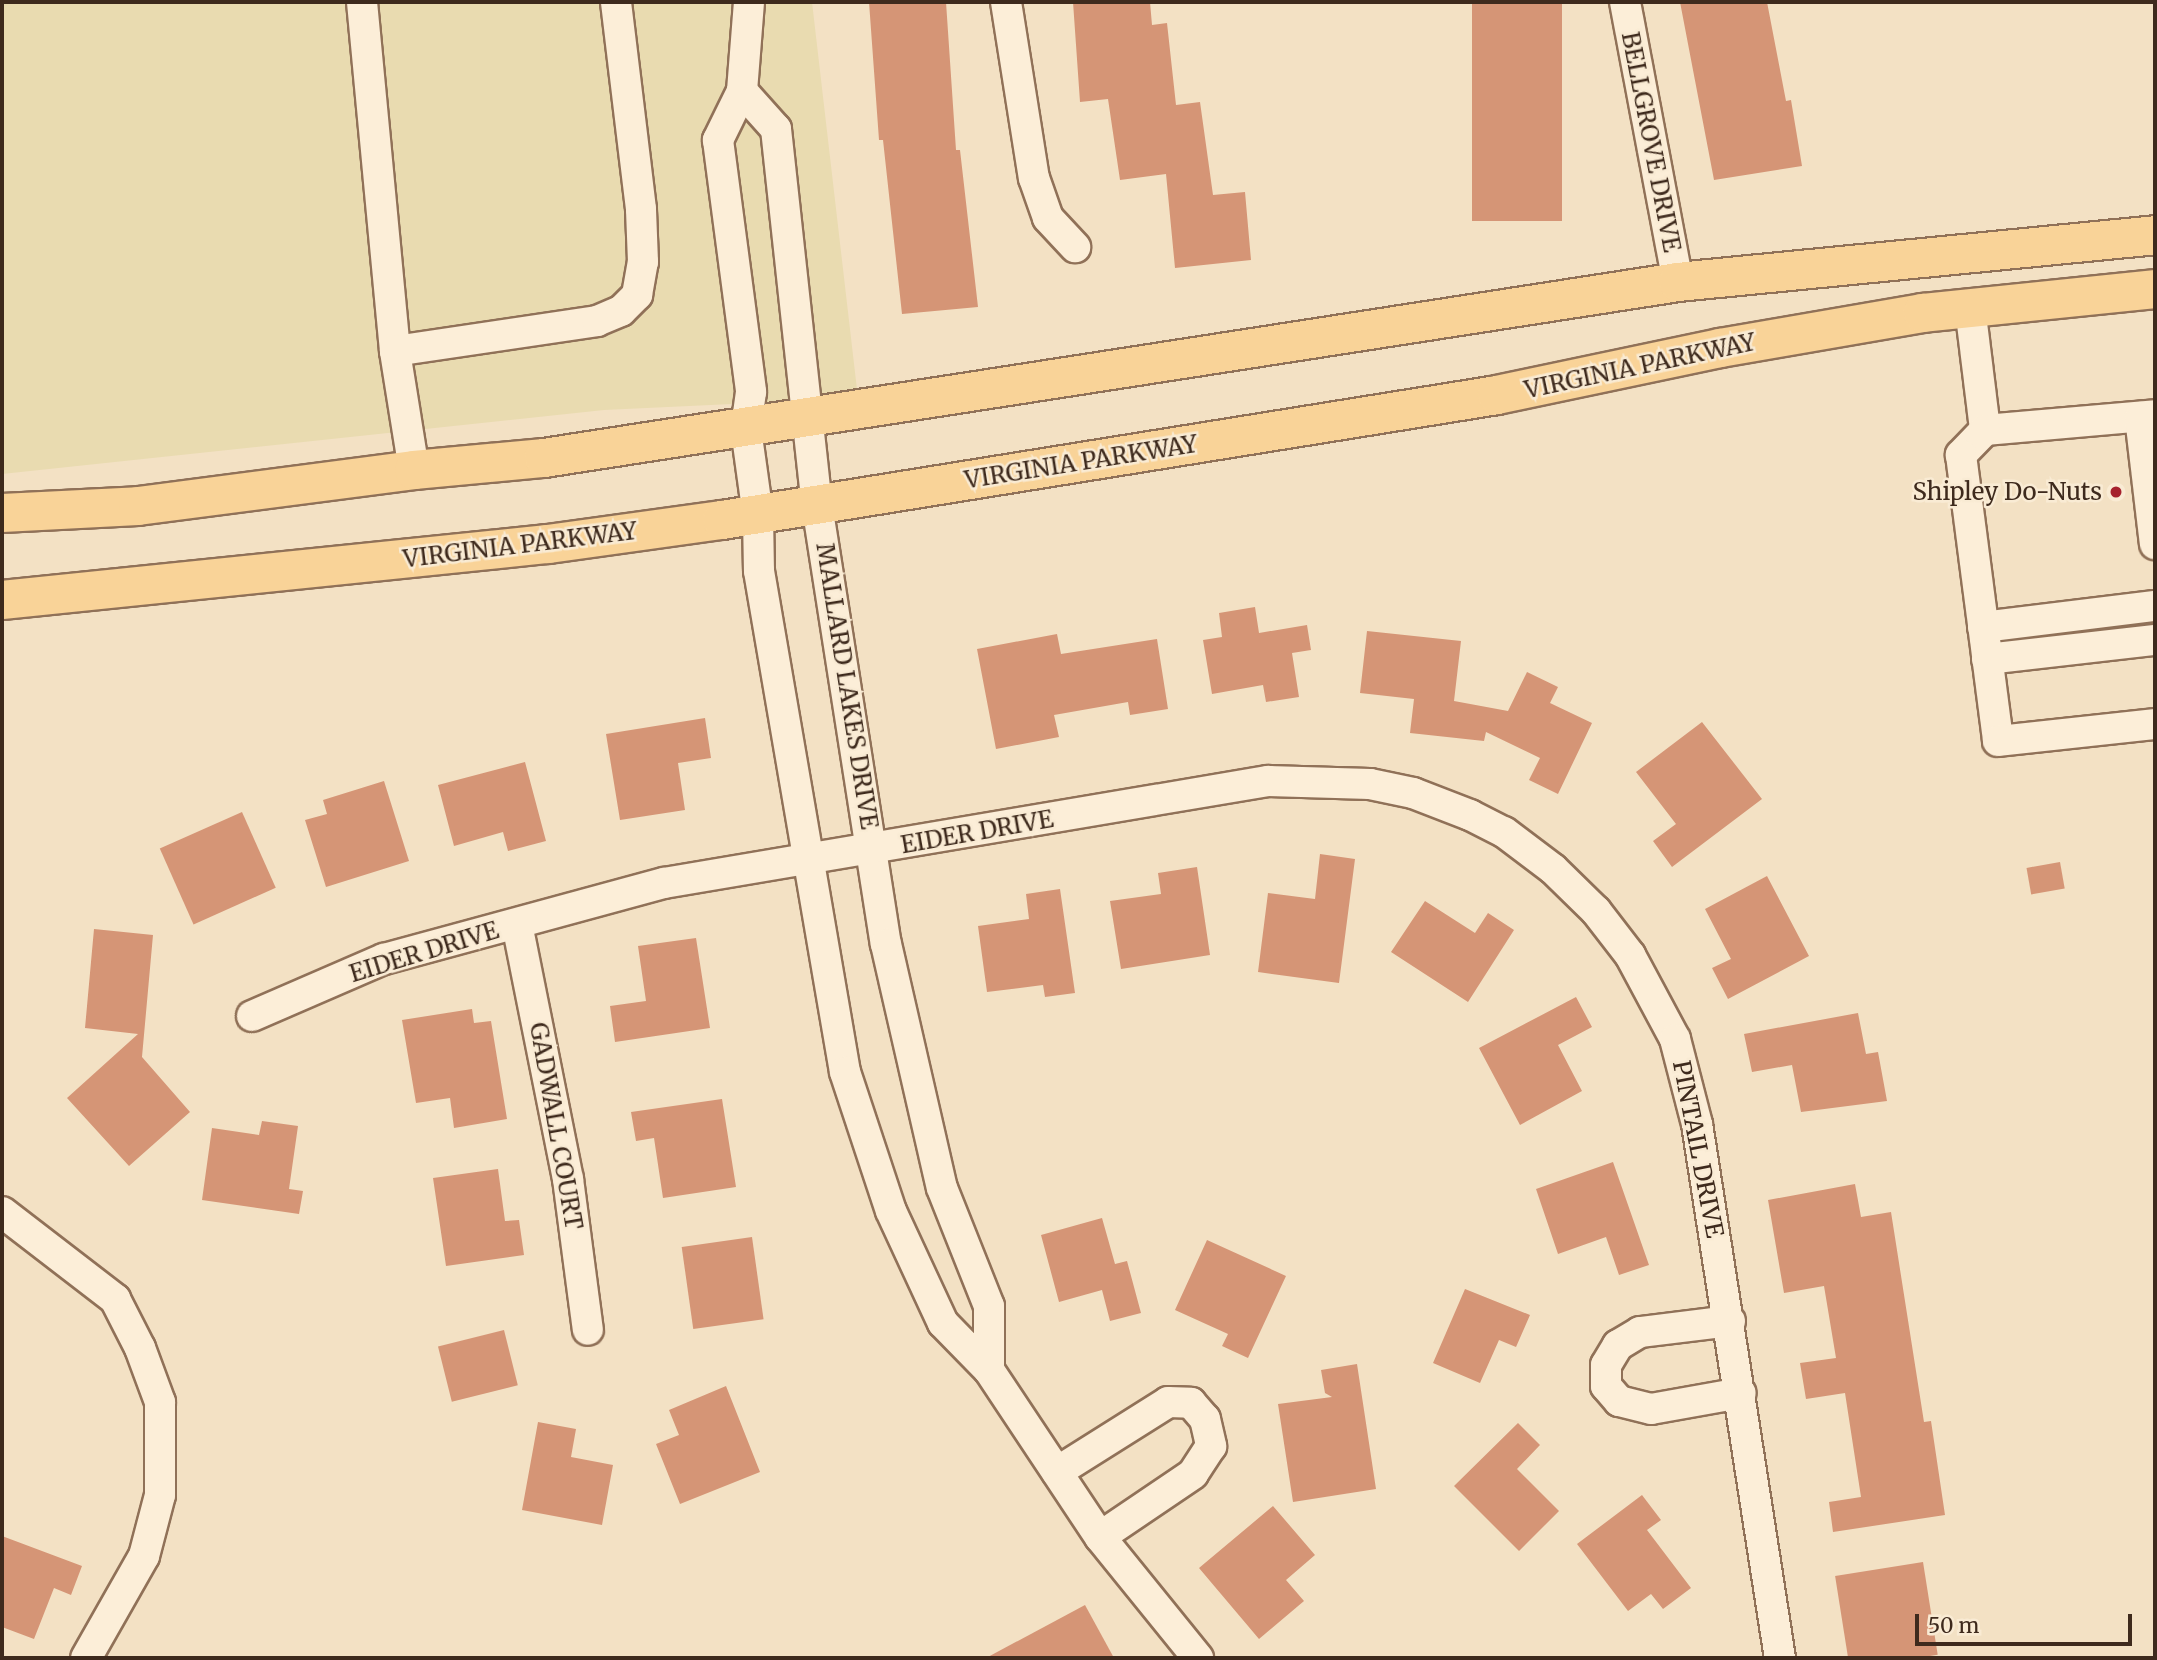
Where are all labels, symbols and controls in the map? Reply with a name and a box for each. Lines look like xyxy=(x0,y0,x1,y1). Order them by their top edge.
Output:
street label: BELLGROVE DRIVE xyxy=(1616,29,1686,255)
street label: VIRGINIA PARKWAY xyxy=(1522,327,1758,405)
street label: VIRGINIA PARKWAY xyxy=(962,429,1200,495)
place label: Shipley Do-Nuts xyxy=(1912,478,2102,506)
marker: Shipley Do-Nuts xyxy=(2108,484,2124,500)
street label: VIRGINIA PARKWAY xyxy=(401,516,639,574)
street label: MALLARD LAKES DRIVE xyxy=(810,541,884,831)
street label: EIDER DRIVE xyxy=(898,804,1056,860)
street label: EIDER DRIVE xyxy=(346,916,502,988)
street label: GADWALL COURT xyxy=(524,1020,588,1232)
street label: PINTAIL DRIVE xyxy=(1667,1058,1729,1240)
scale bar xyxy=(1919,1600,2136,1644)
text: 50 m xyxy=(1928,1612,1979,1639)

